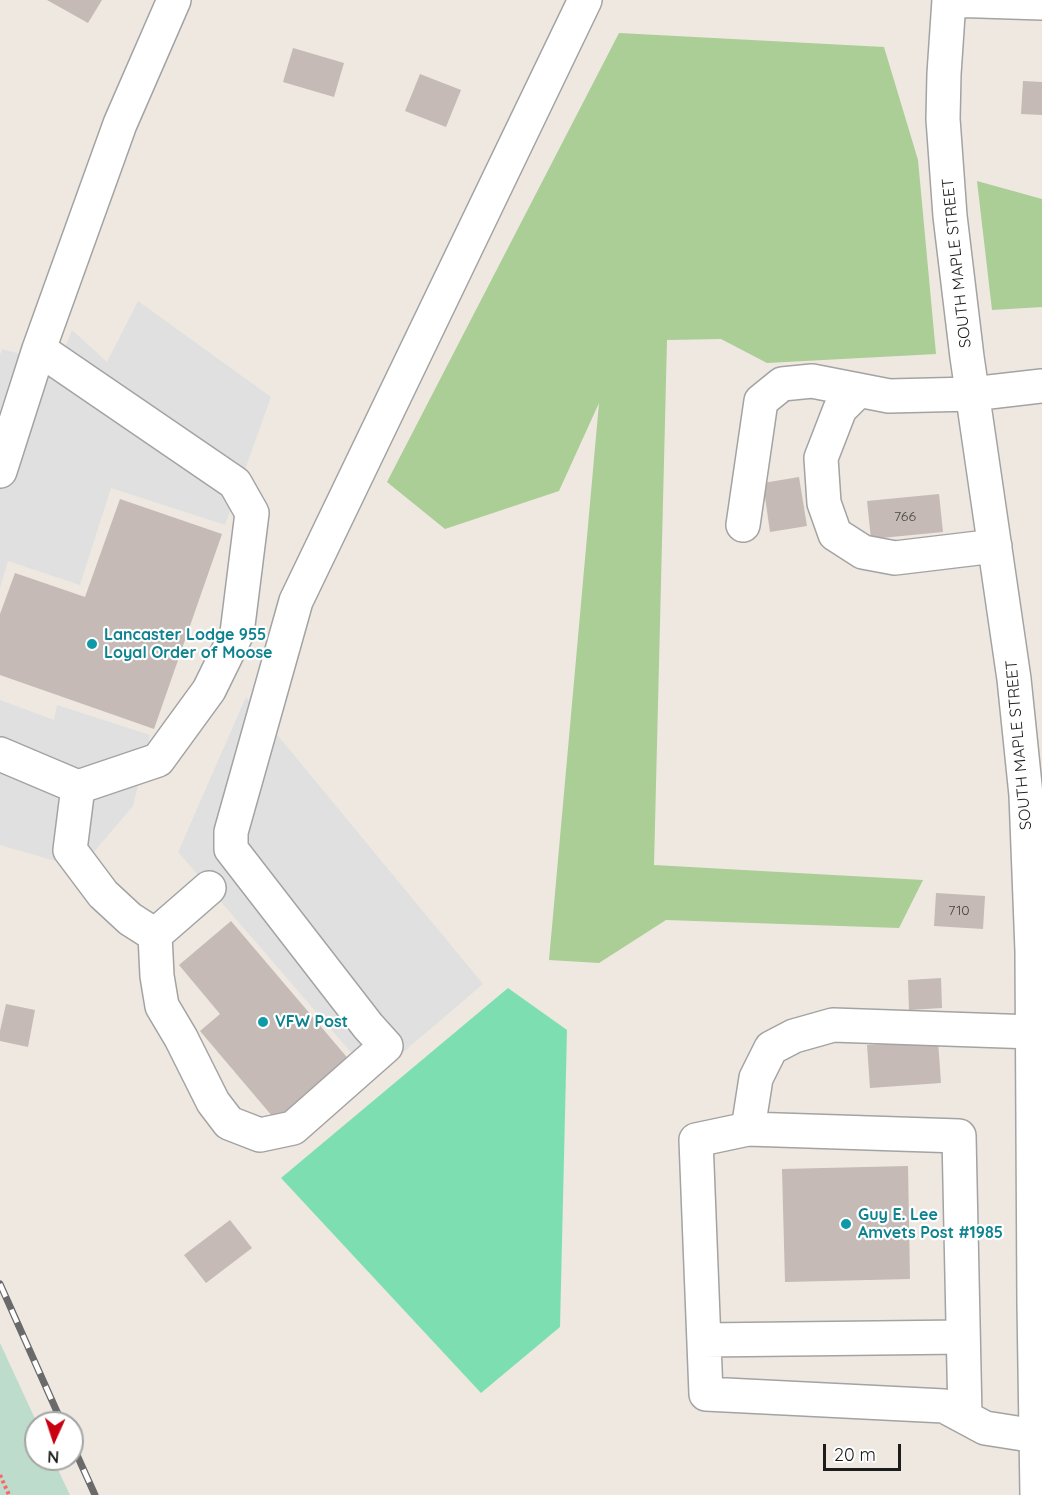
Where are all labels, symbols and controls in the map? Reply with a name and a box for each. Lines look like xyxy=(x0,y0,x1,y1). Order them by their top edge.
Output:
street label: SOUTH MAPLE STREET xyxy=(939,177,975,349)
house number: 766 xyxy=(894,509,916,525)
place label: Lancaster Lodge 955 Loyal Order of Moose xyxy=(104,625,273,663)
marker: Lancaster Lodge 955 Loyal Order of Moose xyxy=(85,637,99,651)
street label: SOUTH MAPLE STREET xyxy=(1002,659,1036,831)
house number: 710 xyxy=(948,903,970,919)
place label: VFW Post xyxy=(275,1012,348,1032)
marker: VFW Post xyxy=(256,1015,270,1029)
place label: Guy E. Lee Amvets Post #1985 xyxy=(858,1205,1003,1243)
marker: Guy E. Lee Amvets Post #1985 xyxy=(839,1217,853,1231)
north arrow xyxy=(24,1411,84,1471)
scale bar xyxy=(826,1432,904,1470)
text: 20 m xyxy=(834,1443,876,1466)
text: N xyxy=(47,1447,60,1467)

